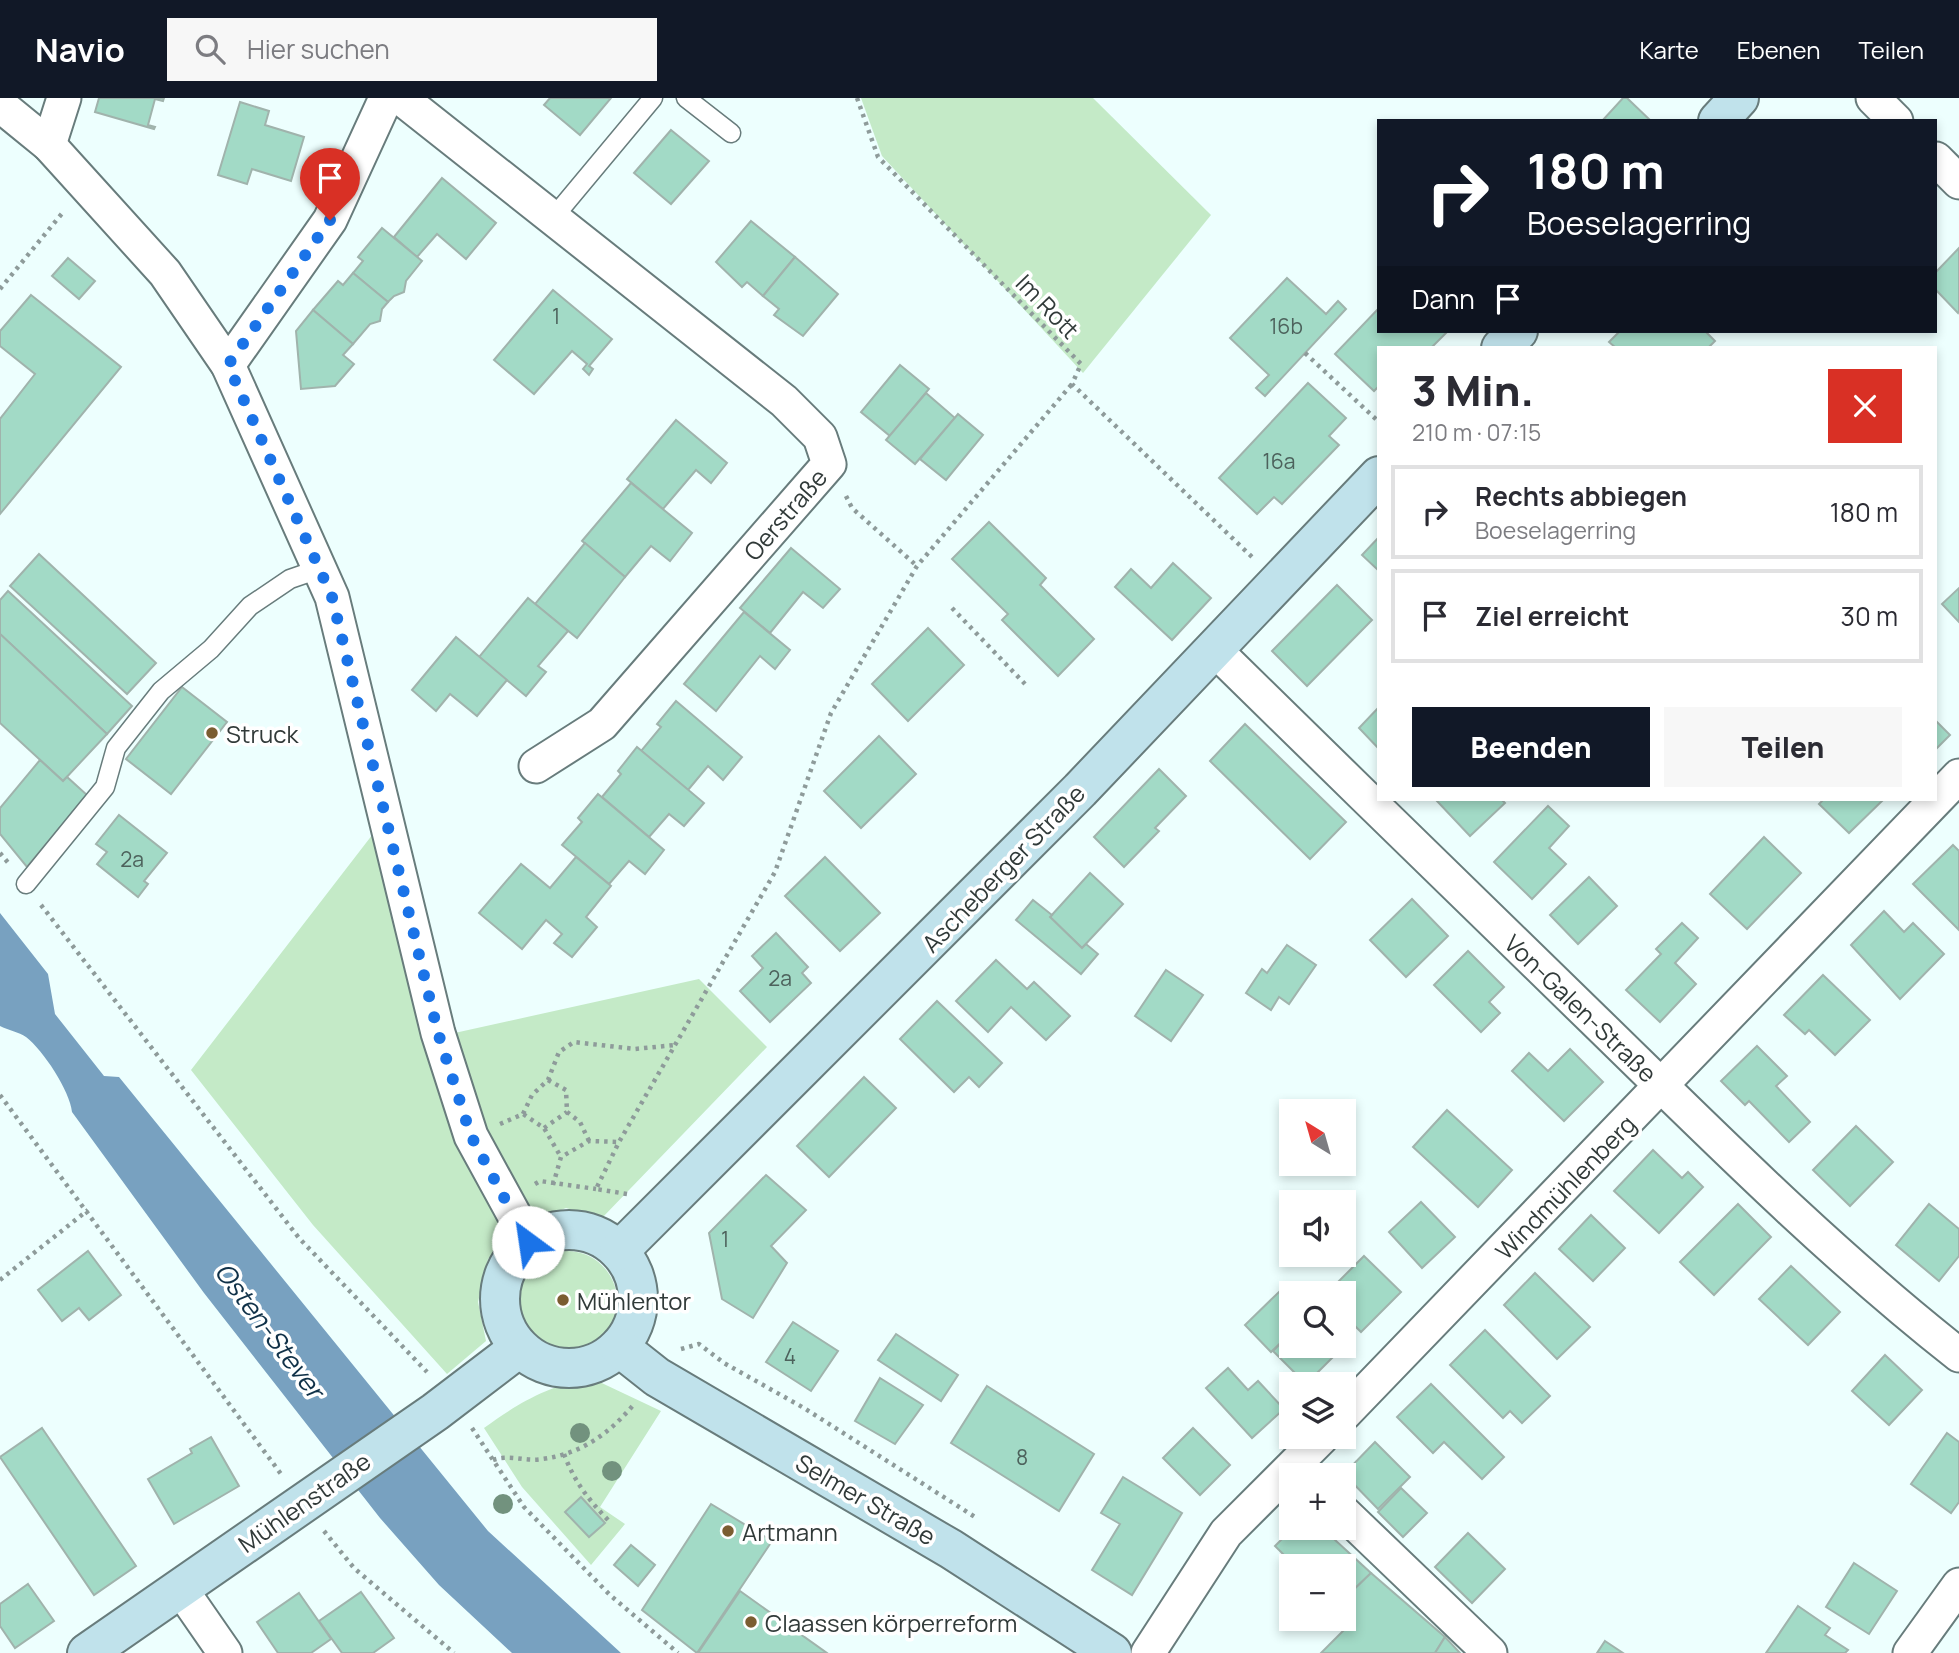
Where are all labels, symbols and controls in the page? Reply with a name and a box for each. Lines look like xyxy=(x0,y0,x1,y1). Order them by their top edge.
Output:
search box xyxy=(167,18,657,81)
text: Navio xyxy=(35,27,125,72)
icon: search xyxy=(191,30,229,68)
text: Hier suchen xyxy=(247,31,390,67)
text: Karte xyxy=(1639,33,1699,66)
text: Ebenen xyxy=(1737,33,1820,66)
text: Teilen xyxy=(1858,33,1924,66)
text: 180 m xyxy=(1527,137,1665,204)
icon: right xyxy=(1412,147,1503,238)
pin xyxy=(300,148,360,220)
icon: arrive xyxy=(311,159,349,197)
text: Boeselagerring xyxy=(1527,201,1751,245)
street label: Im Rott xyxy=(1009,267,1087,345)
icon: arrive xyxy=(1489,280,1527,318)
text: Dann xyxy=(1412,281,1475,317)
house number: 1 xyxy=(552,302,560,330)
house number: 16b xyxy=(1269,312,1303,340)
text: 3 Min. xyxy=(1412,361,1534,419)
button: close xyxy=(1828,369,1902,443)
text: 210 m · 07:15 xyxy=(1412,416,1541,448)
house number: 16a xyxy=(1263,447,1295,475)
street label: Oerstraße xyxy=(736,461,834,567)
text: Rechts abbiegen xyxy=(1475,478,1687,514)
icon: right xyxy=(1416,493,1454,531)
text: 180 m xyxy=(1830,494,1898,530)
text: Boeselagerring xyxy=(1475,514,1636,546)
icon: arrive xyxy=(1416,597,1454,635)
text: Ziel erreicht xyxy=(1475,598,1629,634)
text: 30 m xyxy=(1841,598,1898,634)
button: Beenden xyxy=(1412,707,1650,787)
button: Teilen xyxy=(1664,707,1902,787)
place label: Struck xyxy=(226,717,300,750)
marker: Struck xyxy=(204,725,220,741)
street label: Ascheberger Straße xyxy=(914,777,1092,959)
house number: 2a xyxy=(120,845,144,873)
street label: Von-Galen-Straße xyxy=(1498,927,1664,1089)
house number: 2a xyxy=(768,964,792,992)
north arrow xyxy=(1279,1099,1356,1176)
map controls xyxy=(1279,1099,1356,1631)
street label: Windmühlenberg xyxy=(1487,1108,1643,1266)
button: sound xyxy=(1279,1190,1356,1267)
position arrow xyxy=(491,1205,565,1279)
house number: 1 xyxy=(721,1225,729,1253)
water label: Osten-Stever xyxy=(207,1255,335,1408)
button: search xyxy=(1279,1281,1356,1358)
place label: Mühlentor xyxy=(577,1284,692,1317)
marker: Mühlentor xyxy=(555,1292,571,1308)
house number: 4 xyxy=(784,1342,796,1370)
button: layers xyxy=(1279,1372,1356,1449)
house number: 8 xyxy=(1016,1443,1028,1471)
street label: Mühlenstraße xyxy=(231,1444,377,1560)
street label: Selmer Straße xyxy=(790,1446,942,1552)
button: + xyxy=(1279,1463,1356,1540)
place label: Artmann xyxy=(742,1515,838,1548)
marker: Artmann xyxy=(720,1523,736,1539)
button: − xyxy=(1279,1554,1356,1631)
place label: Claassen körperreform xyxy=(765,1606,1017,1639)
marker: Claassen körperreform xyxy=(743,1614,759,1630)

